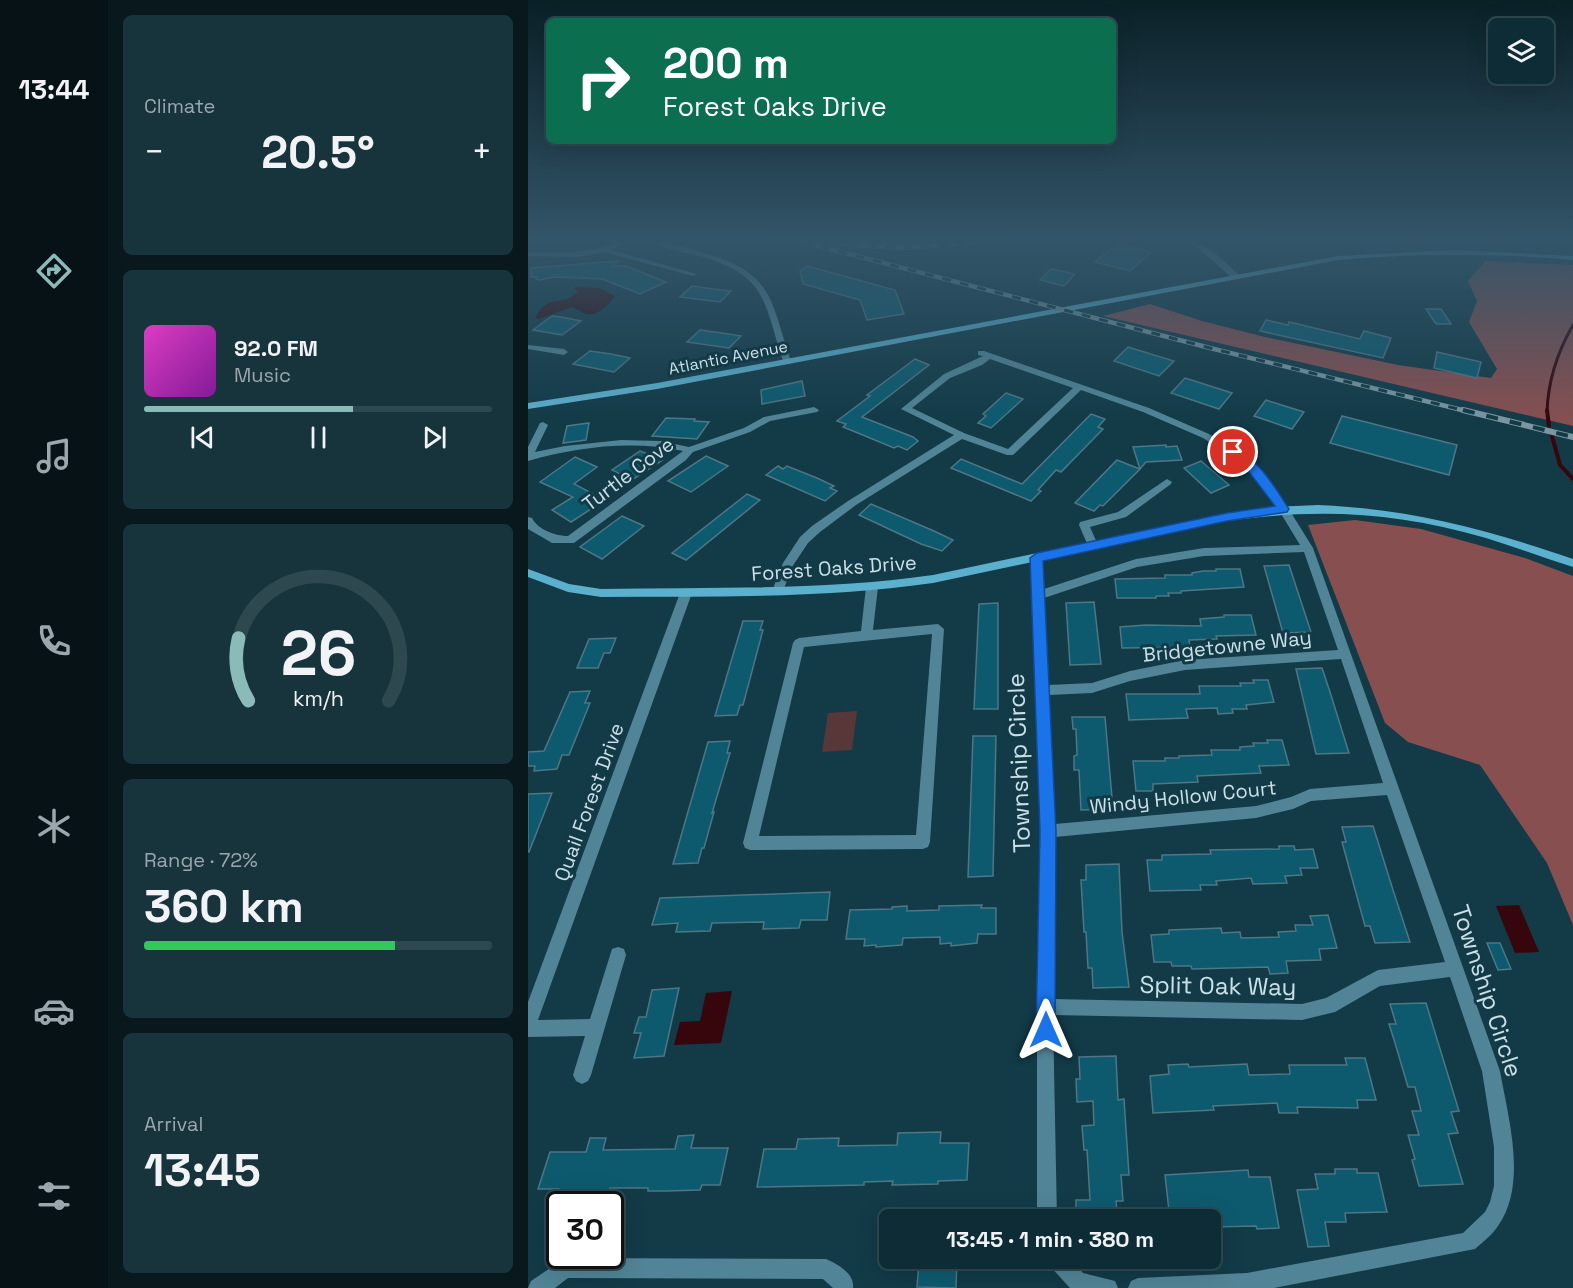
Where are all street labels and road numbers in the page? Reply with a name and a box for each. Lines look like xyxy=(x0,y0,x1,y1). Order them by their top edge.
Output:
street label: Atlantic Avenue xyxy=(667,336,790,379)
street label: Turtle Cove xyxy=(577,431,679,517)
street label: Forest Oaks Drive xyxy=(750,549,918,587)
street label: Bridgetowne Way xyxy=(1141,624,1313,668)
street label: Township Circle xyxy=(1000,673,1037,853)
street label: Quail Forest Drive xyxy=(548,719,630,885)
street label: Windy Hollow Court xyxy=(1088,774,1278,820)
street label: Township Circle xyxy=(1445,901,1530,1081)
street label: Split Oak Way xyxy=(1139,969,1297,1002)

